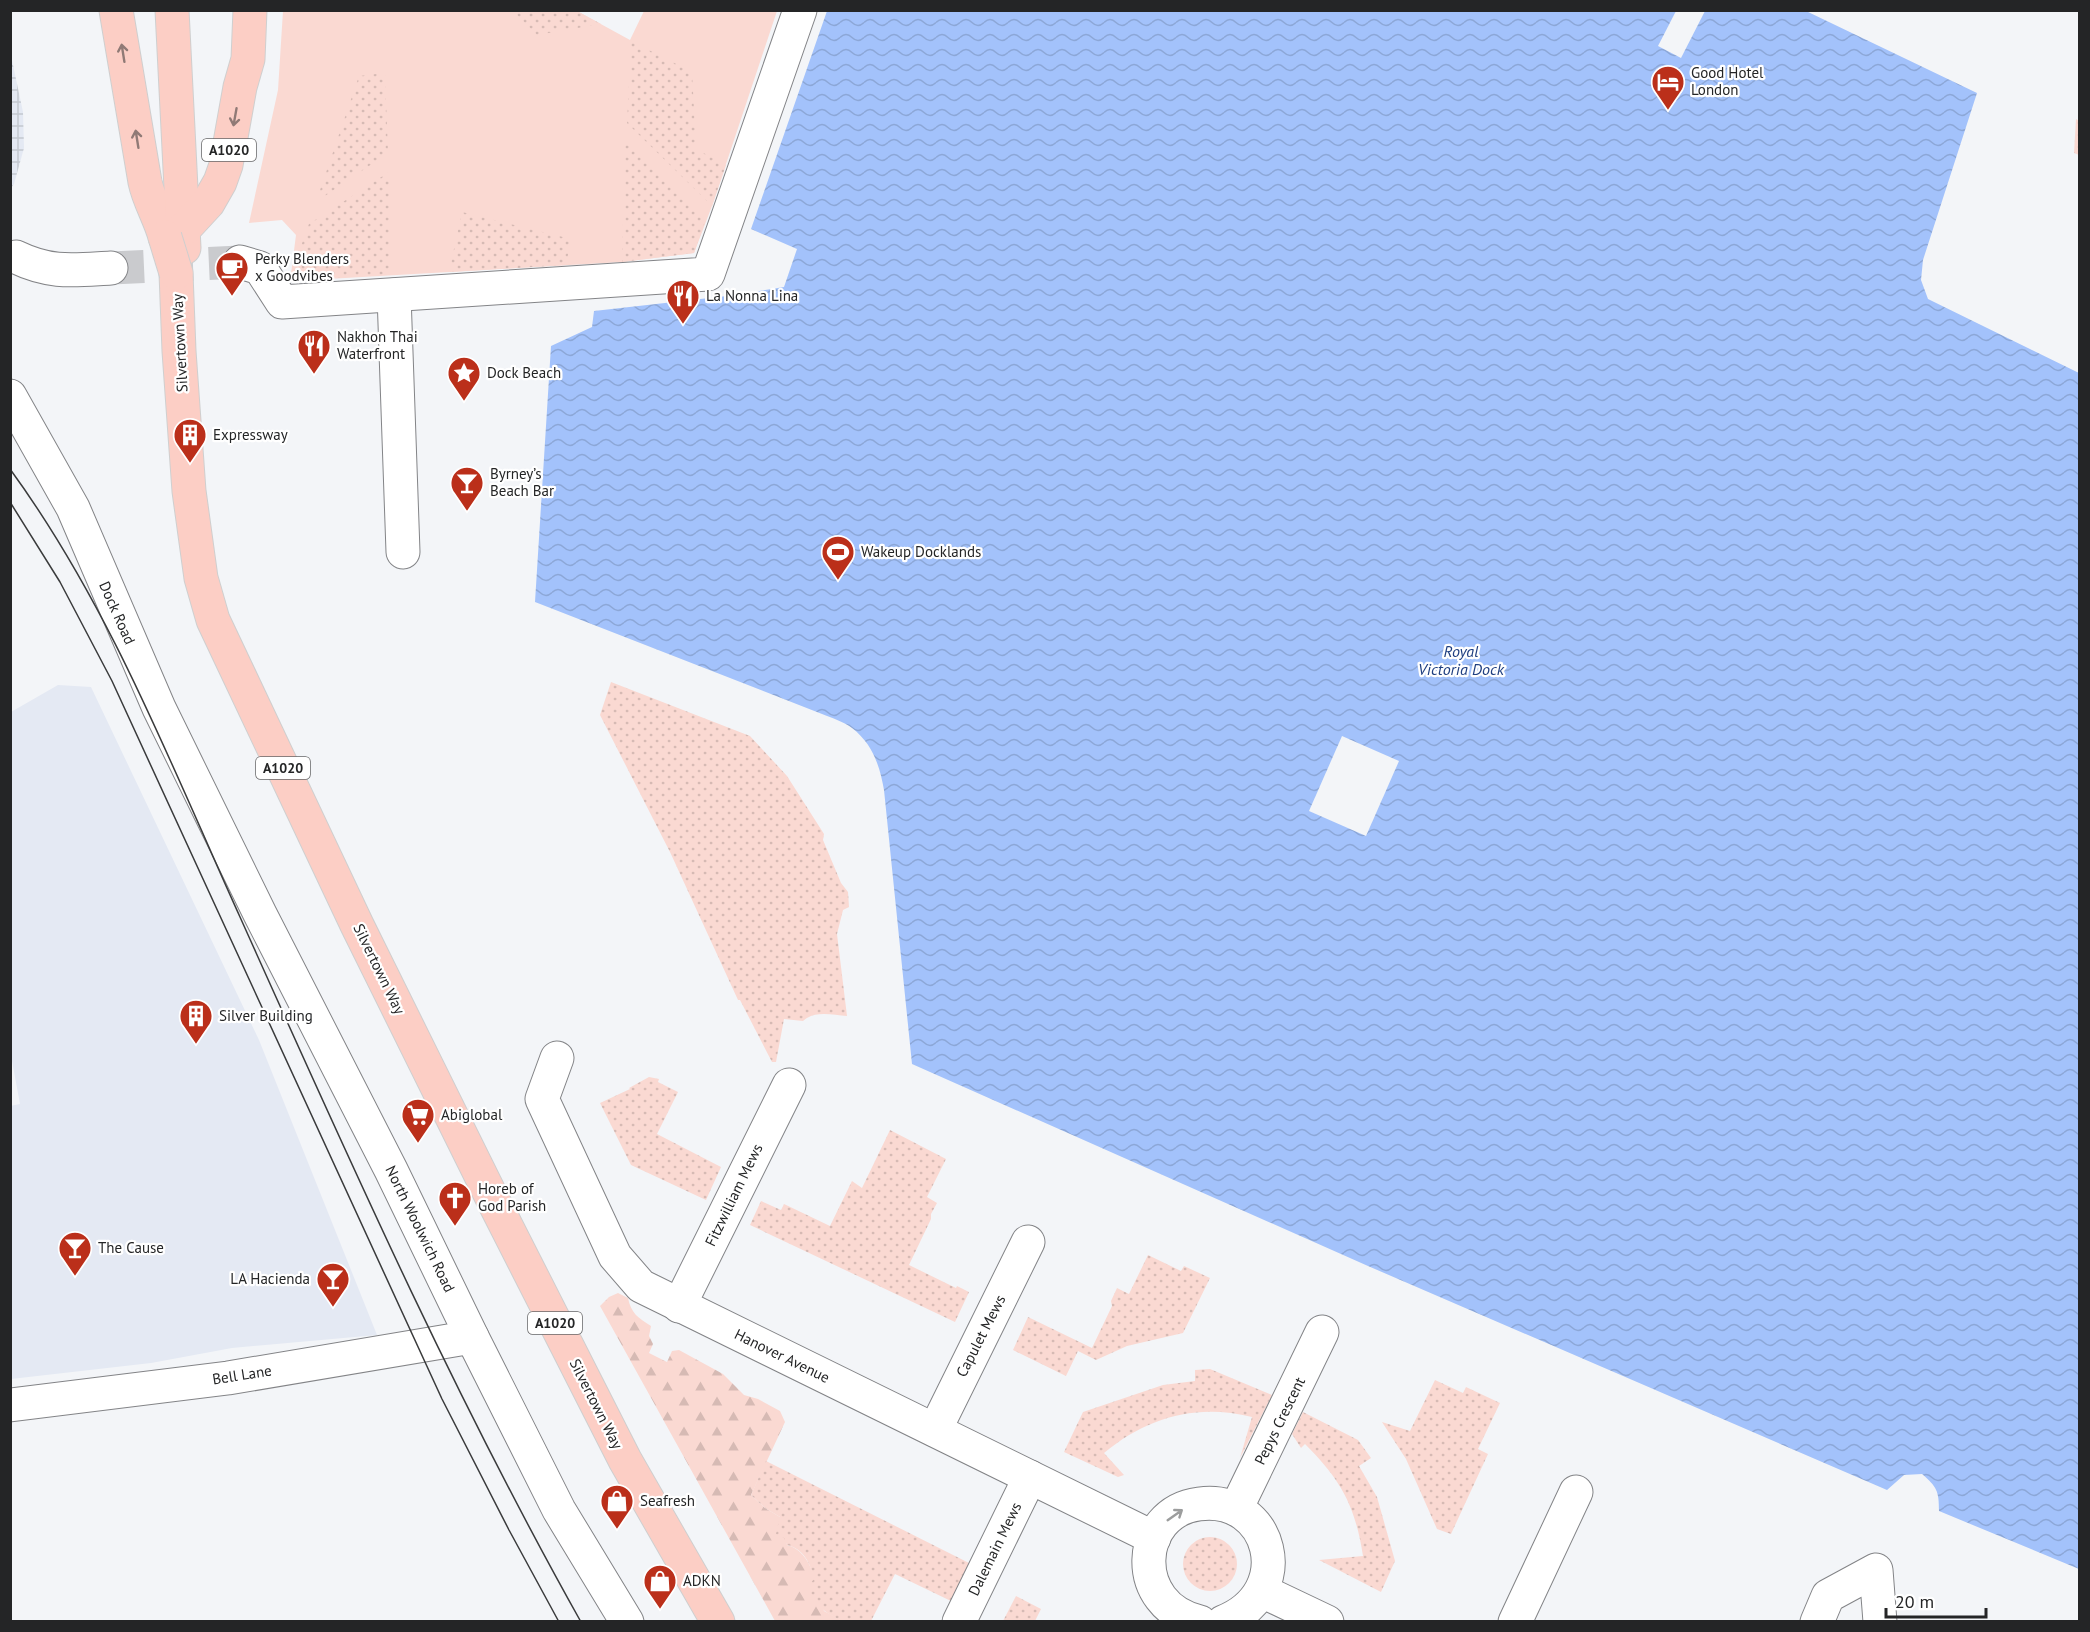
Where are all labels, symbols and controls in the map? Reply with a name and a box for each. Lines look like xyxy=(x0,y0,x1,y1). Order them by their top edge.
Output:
one-way arrow xyxy=(117,43,128,63)
place label: Good Hotel London xyxy=(1691,63,1764,99)
hotel icon: Good Hotel London xyxy=(1650,64,1686,111)
one-way arrow xyxy=(230,106,241,126)
one-way arrow xyxy=(132,129,143,149)
road number: A1020 xyxy=(202,139,256,161)
place label: Perky Blenders x Goodvibes xyxy=(255,249,349,285)
cafe icon: Perky Blenders x Goodvibes xyxy=(214,250,250,297)
restaurant icon: La Nonna Lina xyxy=(665,278,701,325)
place label: La Nonna Lina xyxy=(706,286,798,305)
street label: Silvertown Way xyxy=(167,293,192,393)
place label: Nakhon Thai Waterfront xyxy=(337,327,418,363)
restaurant icon: Nakhon Thai Waterfront xyxy=(296,328,332,375)
place icon: Dock Beach xyxy=(446,355,482,402)
place label: Dock Beach xyxy=(487,363,561,382)
building icon: Expressway xyxy=(172,417,208,464)
place label: Expressway xyxy=(213,425,288,444)
place label: Byrney’s Beach Bar xyxy=(490,464,554,500)
bar icon: Byrney’s Beach Bar xyxy=(449,465,485,512)
sports icon: Wakeup Docklands xyxy=(820,534,856,581)
place label: Wakeup Docklands xyxy=(861,542,981,561)
street label: Dock Road xyxy=(95,578,140,647)
water label: Royal Victoria Dock xyxy=(1418,641,1505,679)
road number: A1020 xyxy=(256,757,310,779)
street label: Silvertown Way xyxy=(349,920,410,1017)
building icon: Silver Building xyxy=(178,998,214,1045)
place label: Silver Building xyxy=(219,1006,313,1025)
supermarket icon: Abiglobal xyxy=(400,1097,436,1144)
place label: Abiglobal xyxy=(441,1105,503,1124)
street label: Fitzwilliam Mews xyxy=(701,1140,767,1249)
street label: North Woolwich Road xyxy=(382,1162,459,1295)
place label: Horeb of God Parish xyxy=(478,1179,546,1215)
church icon: Horeb of God Parish xyxy=(437,1180,473,1227)
bar icon: The Cause xyxy=(57,1230,93,1277)
place label: The Cause xyxy=(98,1238,164,1257)
bar icon: LA Hacienda xyxy=(315,1261,351,1308)
place label: LA Hacienda xyxy=(230,1269,310,1288)
street label: Capulet Mews xyxy=(952,1291,1009,1380)
road number: A1020 xyxy=(528,1312,582,1334)
street label: Hanover Avenue xyxy=(731,1324,833,1387)
street label: Silvertown Way xyxy=(566,1356,627,1452)
street label: Bell Lane xyxy=(211,1360,273,1389)
street label: Pepys Crescent xyxy=(1250,1374,1309,1468)
shop icon: Seafresh xyxy=(599,1483,635,1530)
place label: Seafresh xyxy=(640,1491,695,1510)
street label: Dalemain Mews xyxy=(964,1499,1025,1599)
one-way arrow xyxy=(1166,1509,1182,1521)
shop icon: ADKN xyxy=(642,1563,678,1610)
place label: ADKN xyxy=(683,1571,721,1590)
scale bar xyxy=(1886,1581,1986,1619)
text: 20 m xyxy=(1895,1590,1934,1613)

